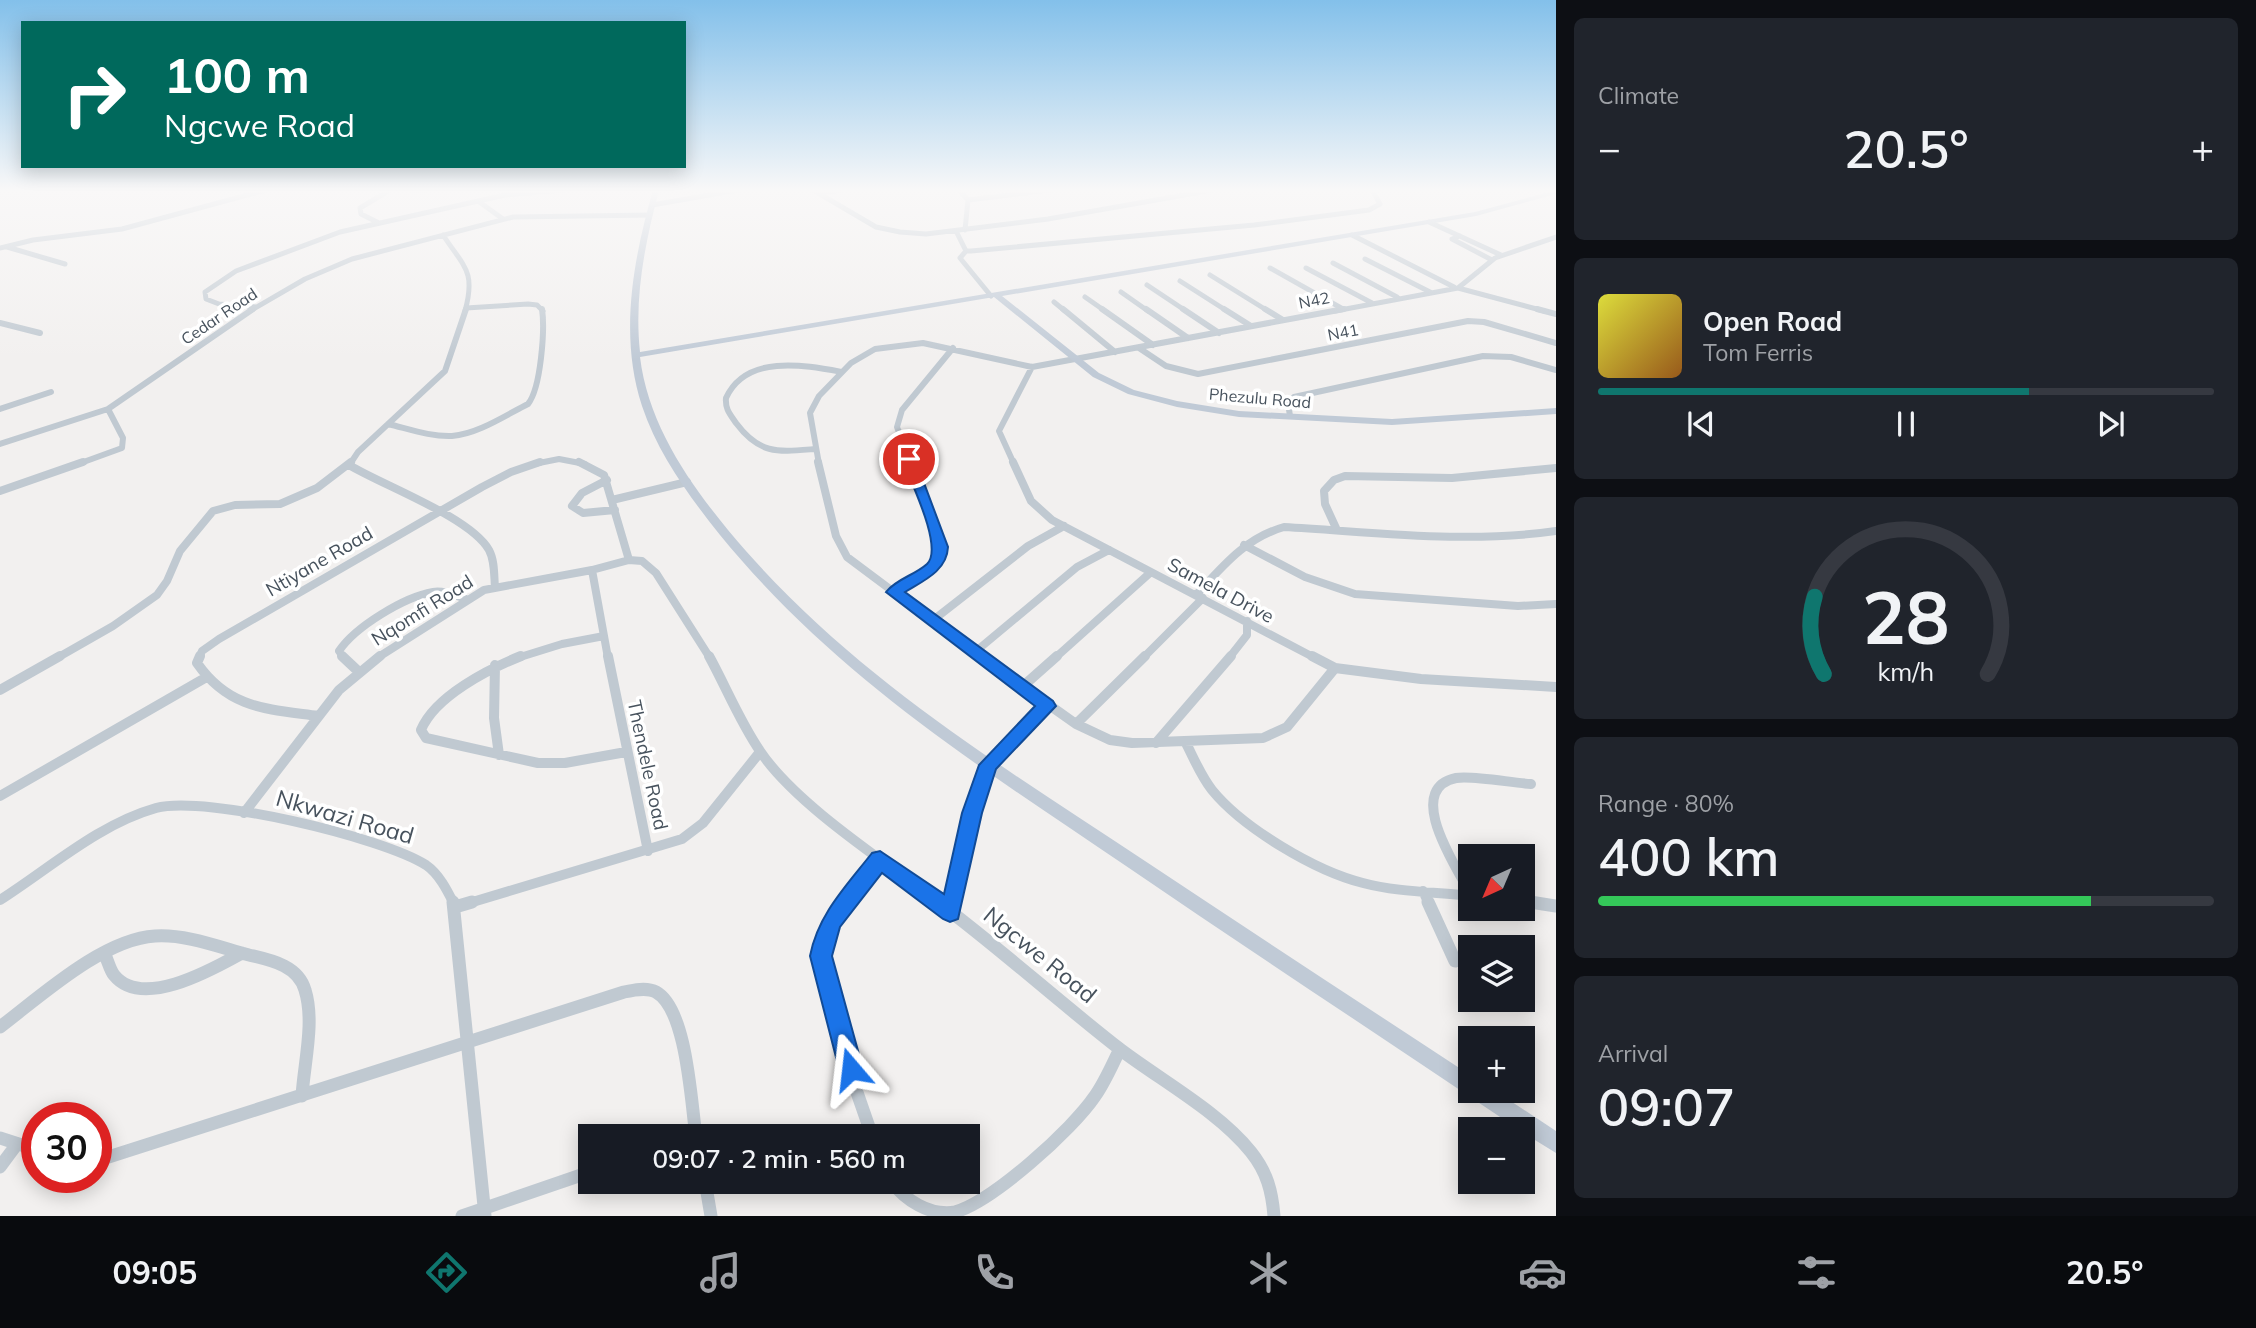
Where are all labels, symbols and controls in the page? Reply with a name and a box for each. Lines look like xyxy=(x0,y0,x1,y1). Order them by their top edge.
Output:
text: 100 m xyxy=(164,44,310,105)
icon: right xyxy=(49,49,140,140)
text: Climate xyxy=(1598,81,1679,110)
text: Ngcwe Road xyxy=(164,105,355,145)
text: 20.5° xyxy=(1843,116,1969,181)
text: − xyxy=(1598,124,1621,172)
text: + xyxy=(2191,124,2214,172)
street label: Cedar Road xyxy=(177,283,261,349)
street label: N42 xyxy=(1297,287,1331,313)
text: Open Road xyxy=(1703,305,1842,338)
street label: N41 xyxy=(1326,319,1360,345)
text: Tom Ferris xyxy=(1703,338,1813,367)
street label: Phezulu Road xyxy=(1208,384,1312,412)
icon: previous xyxy=(1682,405,1720,443)
icon: pause xyxy=(1887,405,1925,443)
icon: next xyxy=(2092,405,2130,443)
pin xyxy=(879,429,939,489)
icon: arrive xyxy=(890,440,928,478)
street label: Ntiyane Road xyxy=(261,521,377,601)
street label: Samela Drive xyxy=(1164,552,1278,628)
street label: Nqomfi Road xyxy=(367,569,477,651)
text: 28 xyxy=(1862,571,1950,662)
text: km/h xyxy=(1878,656,1934,687)
street label: Thendele Road xyxy=(623,698,673,832)
street label: Nkwazi Road xyxy=(273,783,417,850)
text: Range · 80% xyxy=(1598,789,1734,818)
text: 400 km xyxy=(1598,824,1779,889)
north arrow xyxy=(1458,844,1535,920)
map controls xyxy=(1458,844,1535,1194)
street label: Ngcwe Road xyxy=(978,900,1103,1009)
button: layers xyxy=(1458,935,1535,1012)
button: + xyxy=(1458,1026,1535,1103)
position arrow xyxy=(814,1032,888,1106)
text: Arrival xyxy=(1598,1039,1668,1068)
text: 09:07 xyxy=(1598,1074,1735,1139)
speed limit sign: 30 xyxy=(21,1102,112,1193)
button: − xyxy=(1458,1117,1535,1194)
text: 09:07 · 2 min · 560 m xyxy=(652,1142,906,1175)
icon: directions xyxy=(422,1248,471,1297)
icon: music xyxy=(696,1248,745,1297)
icon: phone xyxy=(970,1248,1019,1297)
icon: climate xyxy=(1244,1248,1293,1297)
icon: car xyxy=(1518,1248,1567,1297)
icon: filters xyxy=(1792,1248,1841,1297)
text: 09:05 xyxy=(112,1252,197,1292)
text: 20.5° xyxy=(2066,1252,2143,1292)

